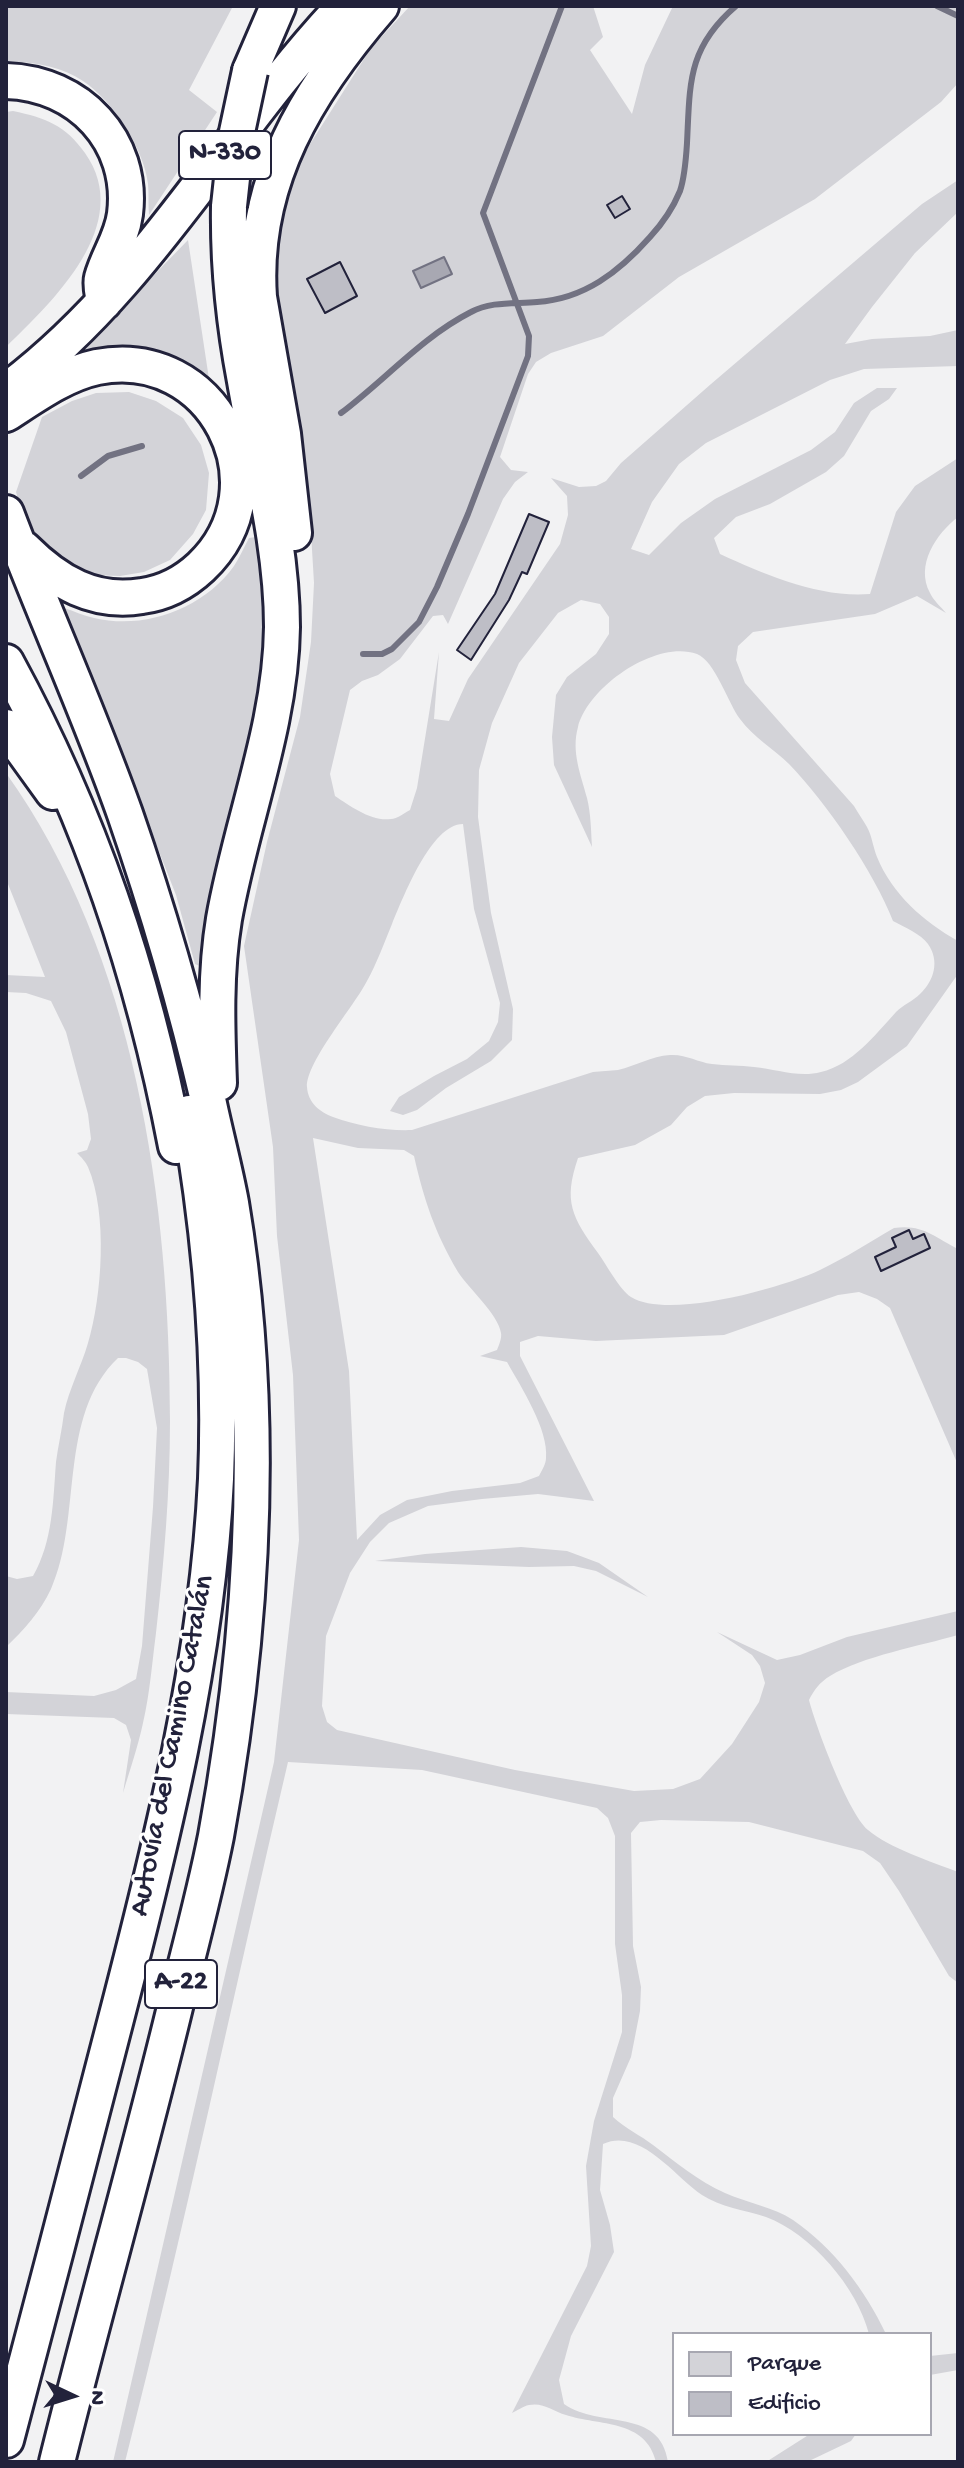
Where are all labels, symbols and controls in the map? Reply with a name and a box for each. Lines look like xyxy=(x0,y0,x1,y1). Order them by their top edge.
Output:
road number: N-330 xyxy=(179,131,271,179)
street label: Autovía del Camino Catalán xyxy=(123,1572,225,1920)
road number: A-22 xyxy=(145,1960,217,2008)
legend xyxy=(672,2332,932,2436)
text: Parque xyxy=(748,2350,821,2379)
north arrow xyxy=(32,2356,112,2436)
text: N xyxy=(82,2390,109,2406)
text: Edificio xyxy=(748,2390,821,2419)

